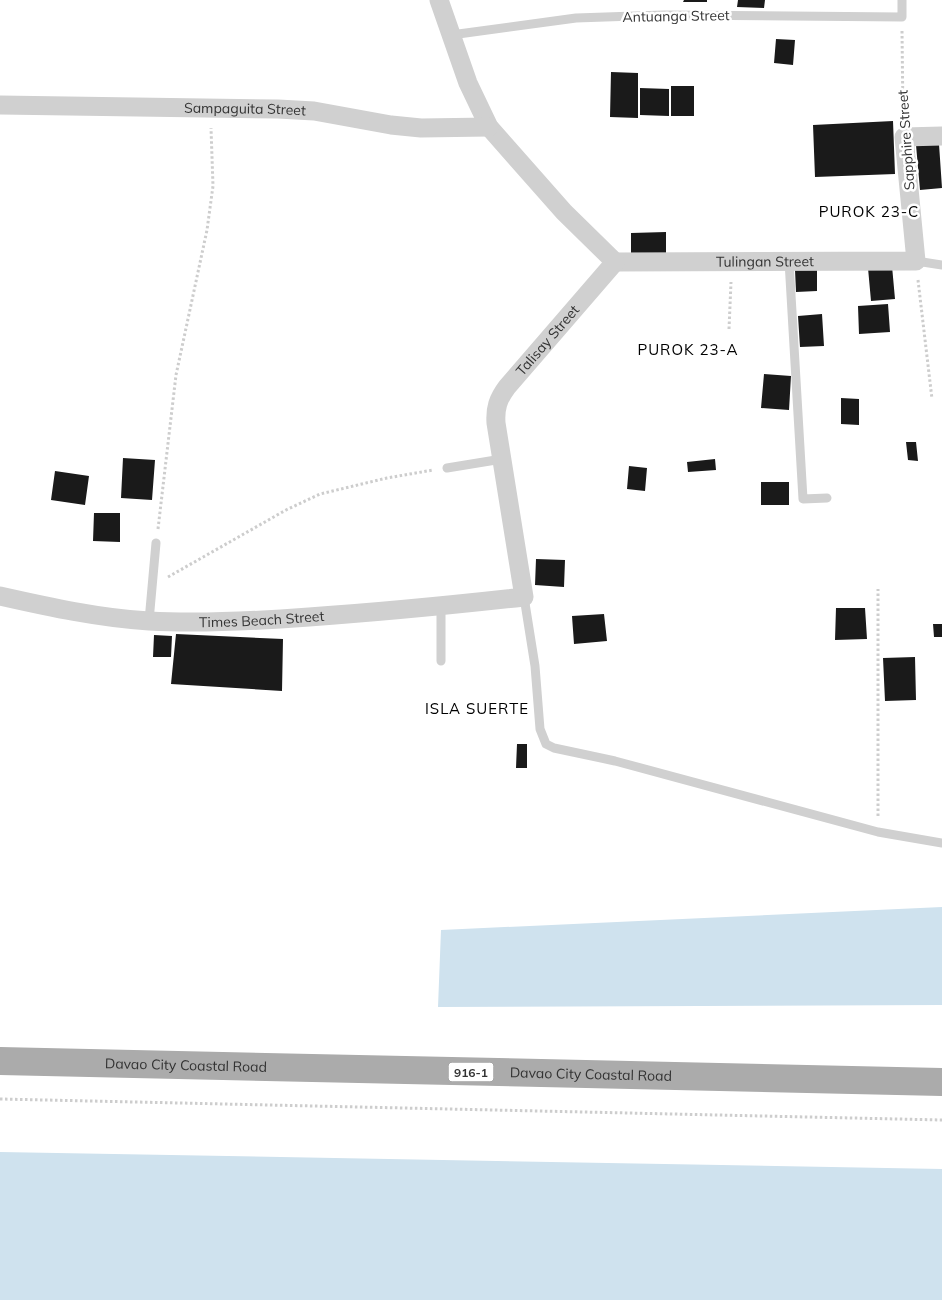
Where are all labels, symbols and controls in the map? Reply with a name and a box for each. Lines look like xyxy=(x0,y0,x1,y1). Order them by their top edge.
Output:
street label: Antuanga Street xyxy=(622,6,730,26)
street label: Sapphire Street xyxy=(894,89,918,191)
street label: Sampaguita Street xyxy=(184,99,306,120)
district label: PUROK 23-C xyxy=(819,202,919,221)
street label: Tulingan Street xyxy=(716,252,814,271)
street label: Talisay Street xyxy=(512,301,583,379)
district label: PUROK 23-A xyxy=(637,340,739,359)
street label: Times Beach Street xyxy=(199,607,325,631)
district label: ISLA SUERTE xyxy=(425,699,529,718)
street label: Davao City Coastal Road xyxy=(105,1054,267,1076)
road number: 916-1 xyxy=(448,1062,494,1082)
street label: Davao City Coastal Road xyxy=(510,1063,672,1085)

